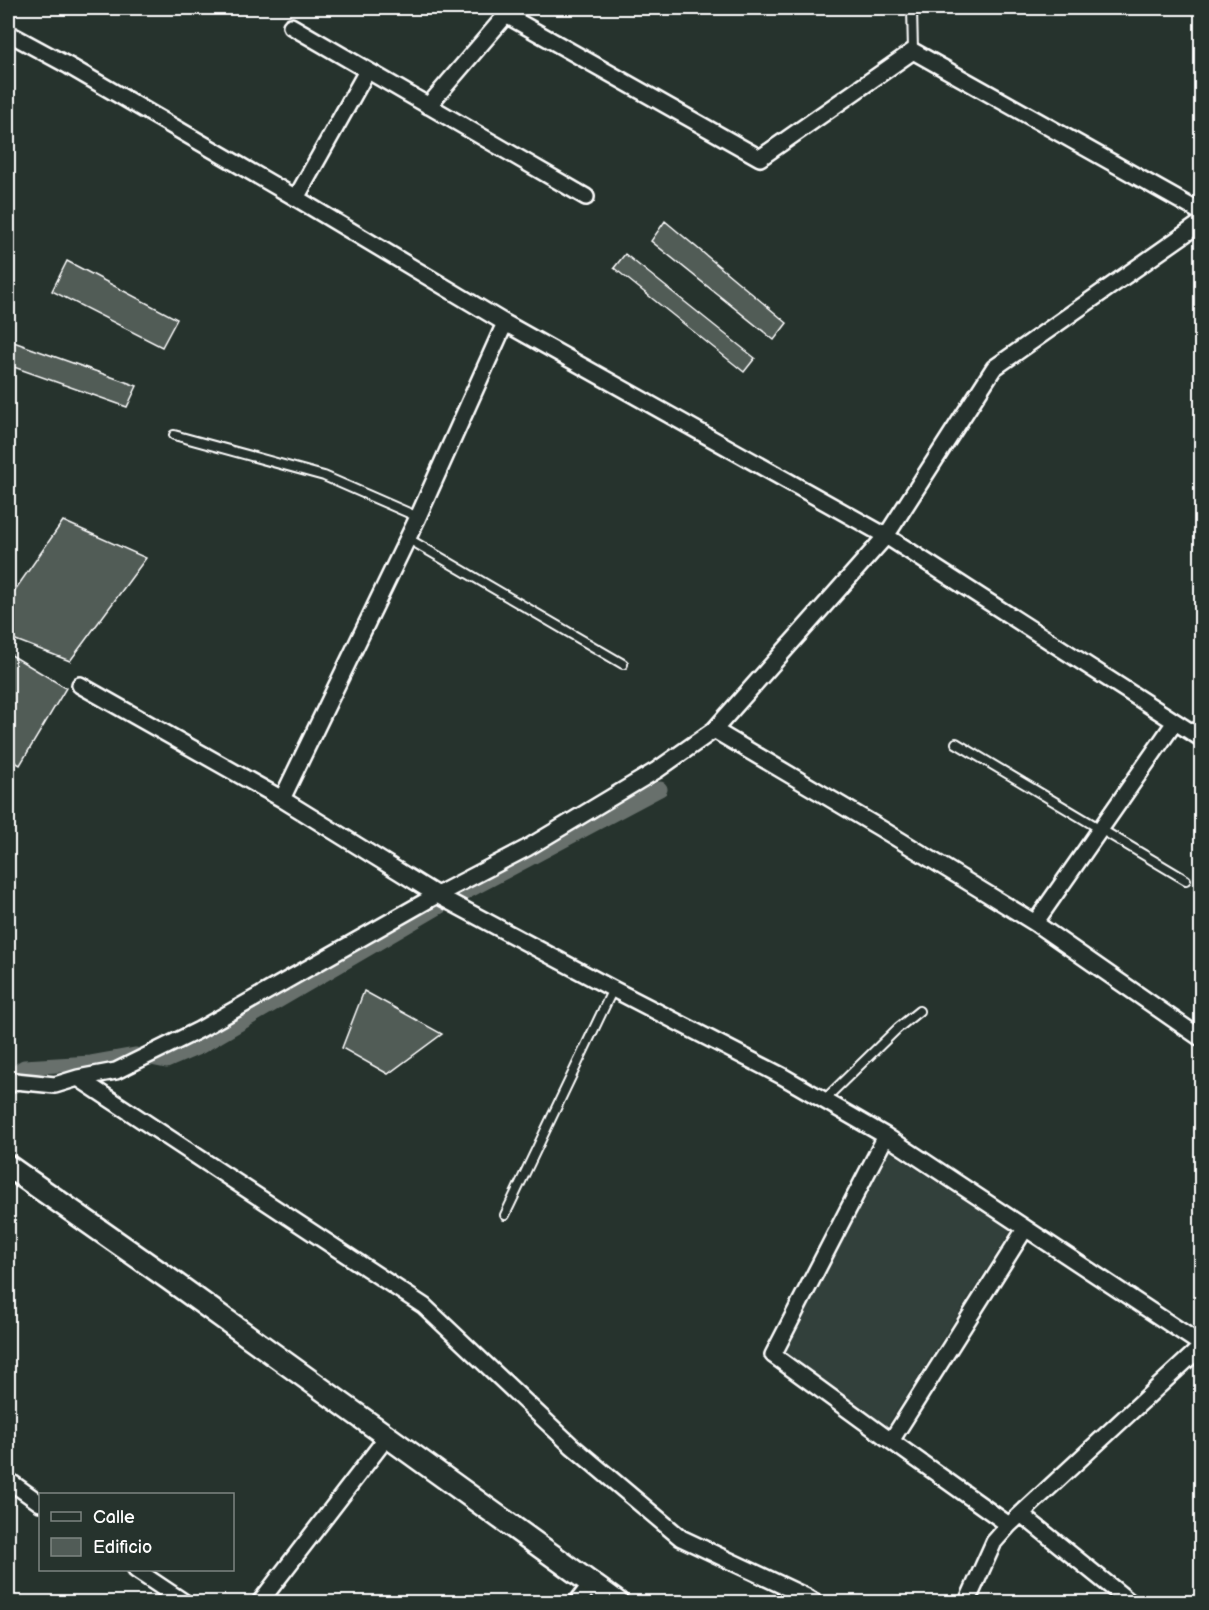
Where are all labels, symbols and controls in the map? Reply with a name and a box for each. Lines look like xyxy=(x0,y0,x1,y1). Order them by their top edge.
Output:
legend xyxy=(39,1493,234,1571)
text: Calle xyxy=(93,1507,135,1528)
text: Edificio xyxy=(93,1537,152,1558)

